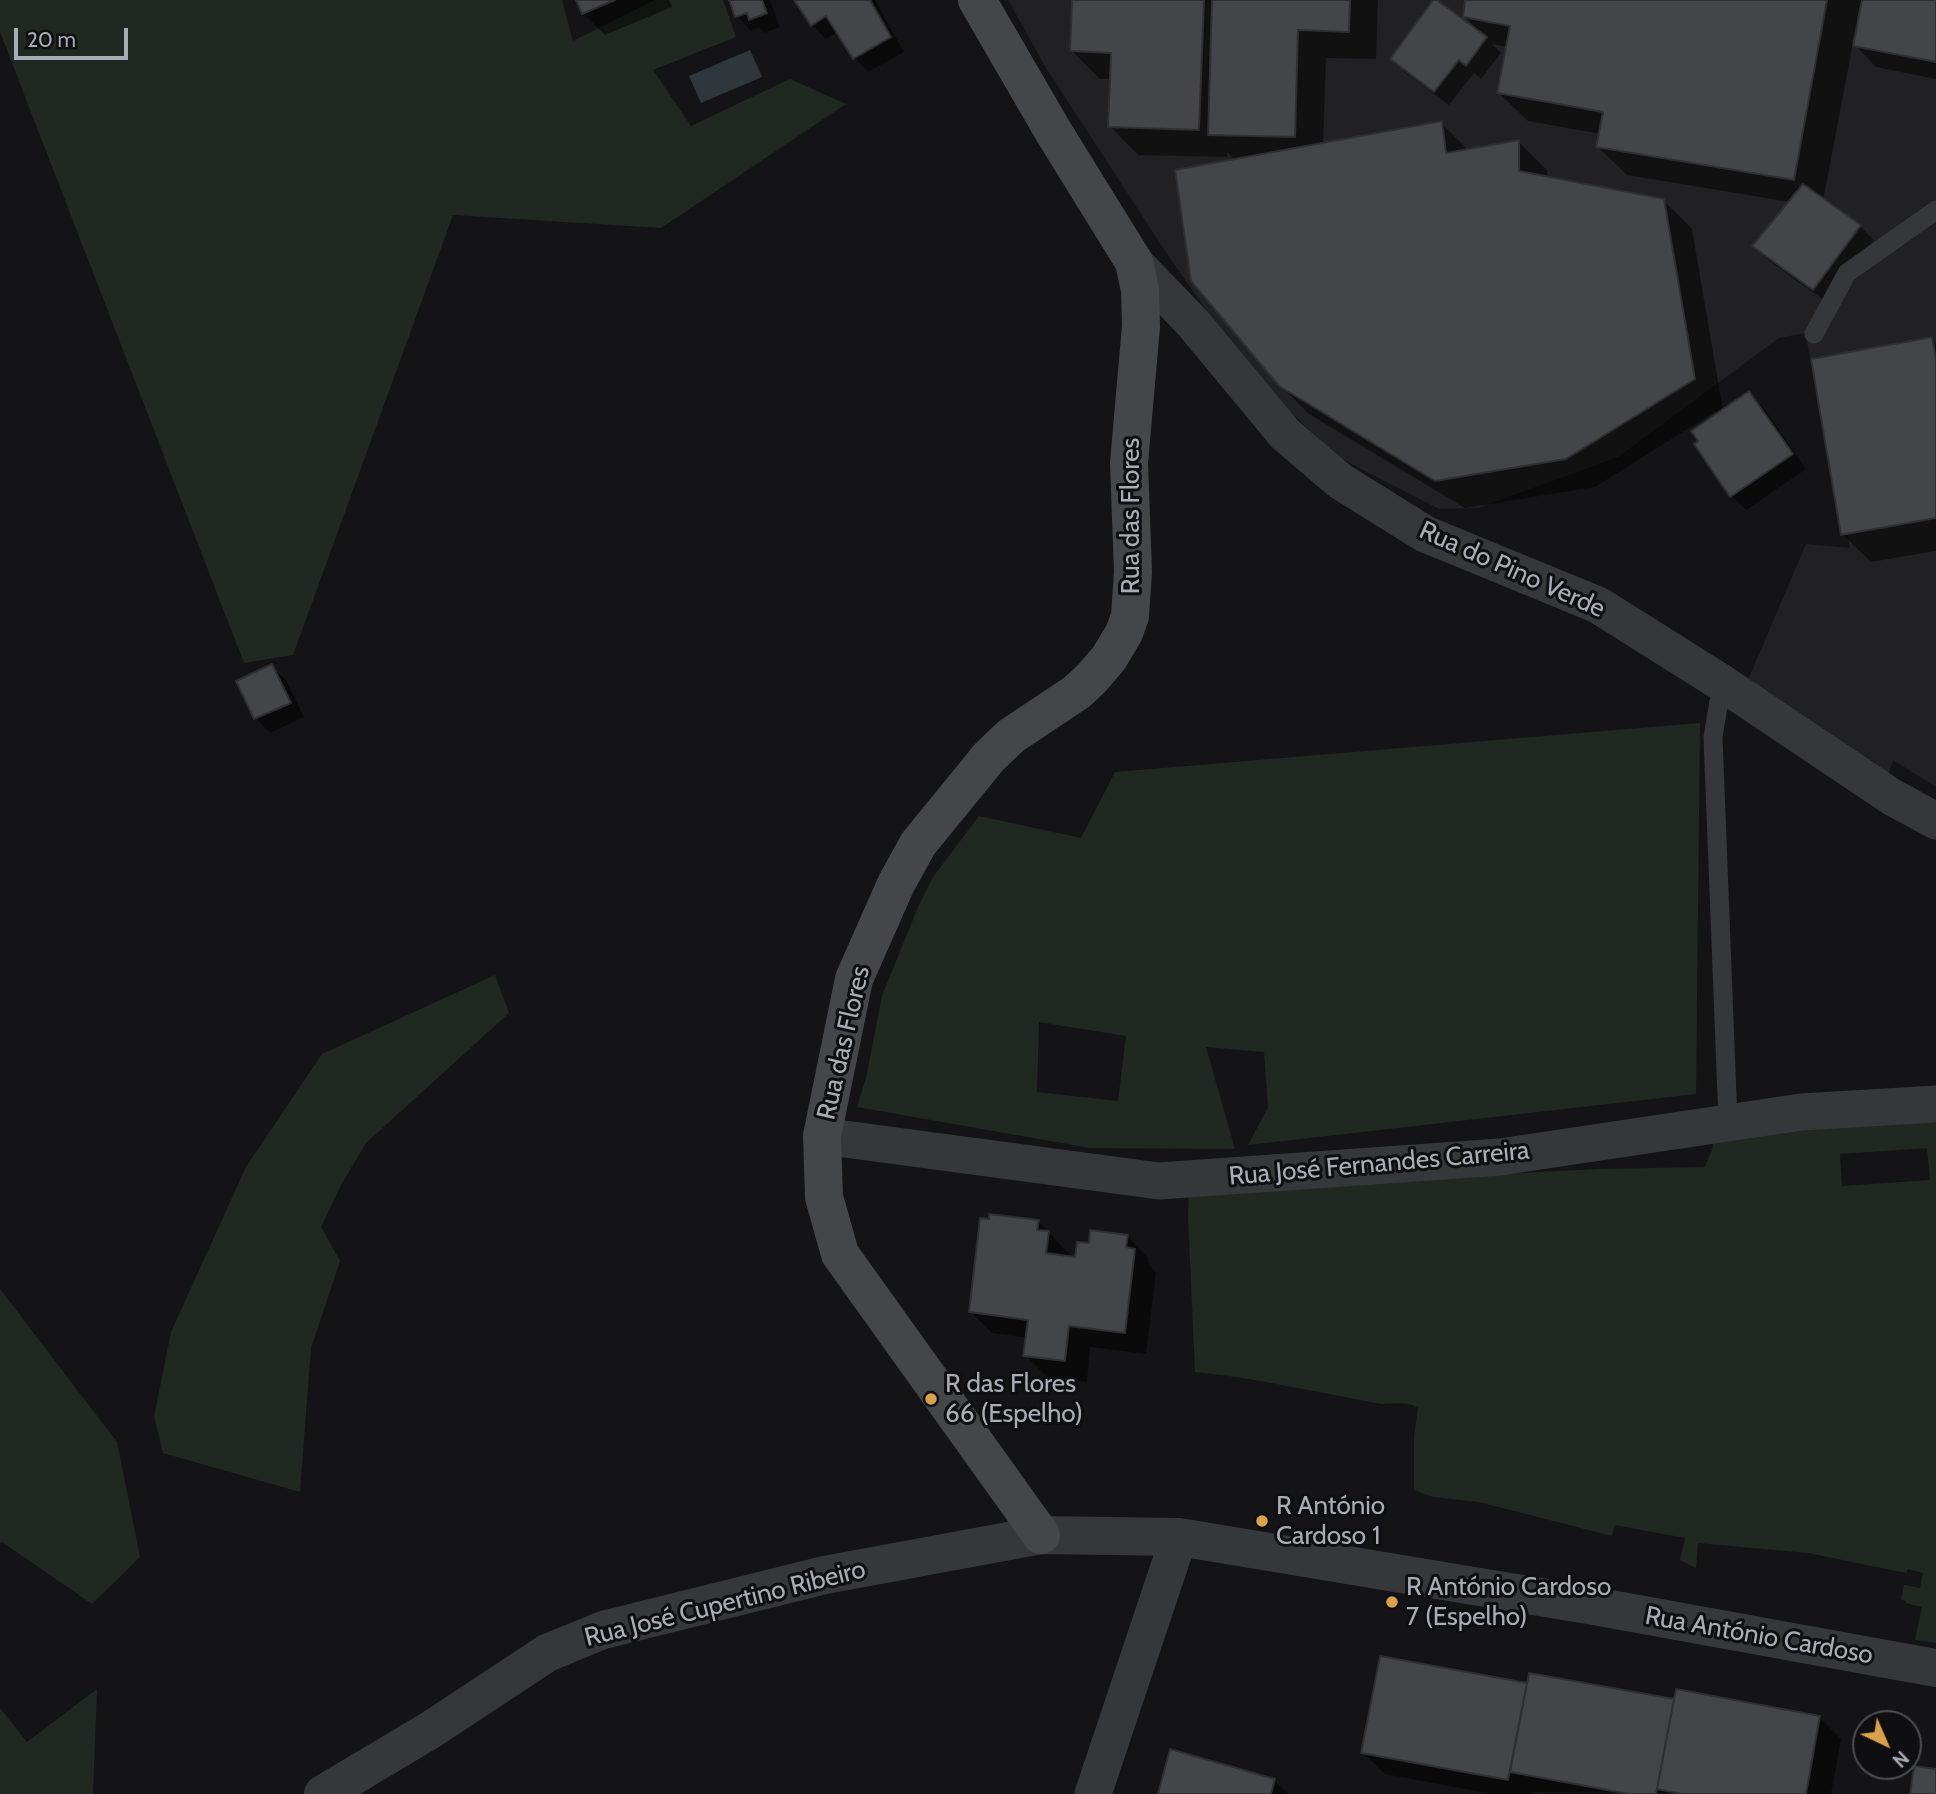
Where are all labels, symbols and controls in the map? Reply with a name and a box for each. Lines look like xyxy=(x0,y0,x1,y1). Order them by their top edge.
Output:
scale bar xyxy=(18,14,131,58)
text: 20 m xyxy=(27,27,76,52)
street label: Rua das Flores xyxy=(1115,438,1147,594)
street label: Rua do Pino Verde xyxy=(1414,515,1610,625)
street label: Rua das Flores xyxy=(811,963,877,1123)
street label: Rua José Fernandes Carreira xyxy=(1227,1135,1531,1193)
place label: R das Flores 66 (Espelho) xyxy=(945,1368,1083,1430)
marker: R das Flores 66 (Espelho) xyxy=(923,1391,939,1407)
place label: R António Cardoso 1 xyxy=(1276,1490,1385,1552)
marker: R António Cardoso 1 xyxy=(1254,1513,1270,1529)
street label: Rua José Cupertino Ribeiro xyxy=(581,1554,869,1654)
place label: R António Cardoso 7 (Espelho) xyxy=(1406,1571,1611,1632)
marker: R António Cardoso 7 (Espelho) xyxy=(1384,1594,1400,1610)
street label: Rua António Cardoso xyxy=(1643,1601,1875,1671)
north arrow xyxy=(1852,1710,1922,1780)
text: N xyxy=(1888,1746,1913,1772)

